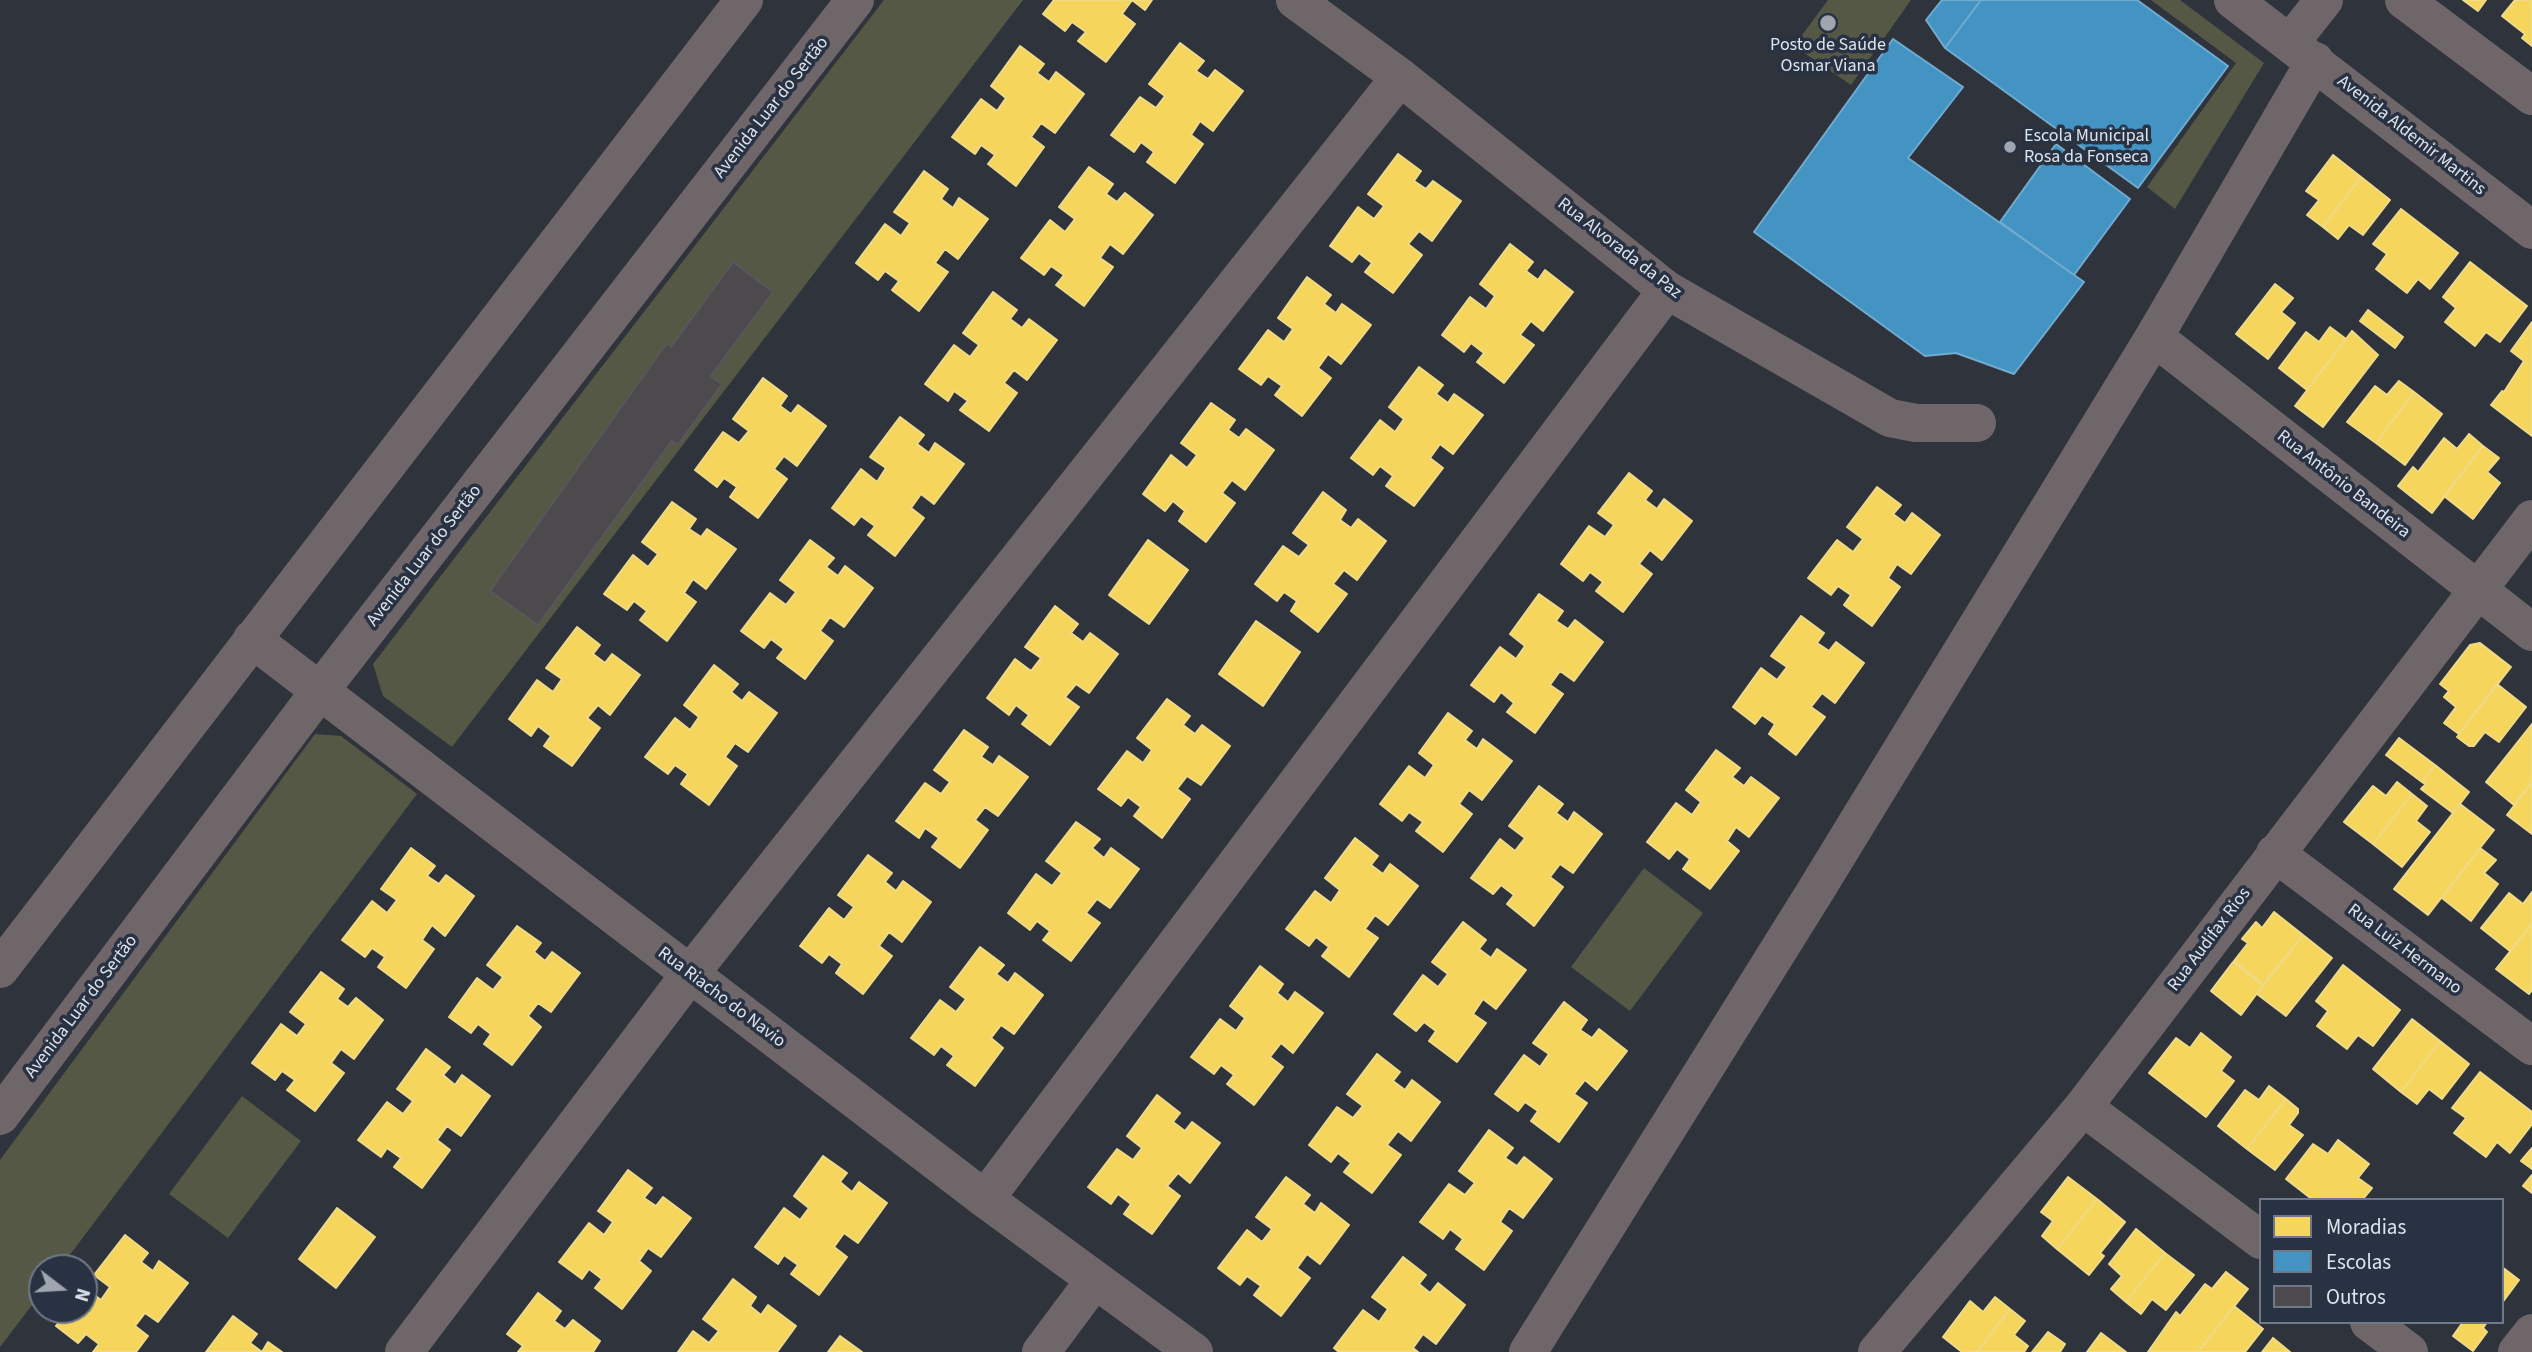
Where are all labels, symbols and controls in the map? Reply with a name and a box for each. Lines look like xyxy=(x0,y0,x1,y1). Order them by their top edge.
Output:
marker: Posto de Saúde Osmar Viana xyxy=(1818,13,1838,33)
street label: Avenida Luar do Sertão xyxy=(710,33,834,183)
place label: Posto de Saúde Osmar Viana xyxy=(1770,35,1886,78)
street label: Avenida Aldemir Martins xyxy=(2332,71,2490,201)
place label: Escola Municipal Rosa da Fonseca xyxy=(2024,126,2149,168)
marker: Escola Municipal Rosa da Fonseca xyxy=(2002,139,2018,155)
street label: Rua Alvorada da Paz xyxy=(1553,194,1685,304)
street label: Rua Antônio Bandeira xyxy=(2272,426,2414,544)
street label: Avenida Luar do Sertão xyxy=(363,481,487,631)
street label: Rua Audifax Rios xyxy=(2164,884,2256,996)
street label: Rua Luiz Hermano xyxy=(2343,900,2465,1000)
street label: Avenida Luar do Sertão xyxy=(21,931,143,1083)
street label: Rua Riacho do Navio xyxy=(653,943,789,1053)
legend xyxy=(2259,1198,2504,1324)
text: Moradias xyxy=(2326,1212,2406,1242)
text: Escolas xyxy=(2326,1247,2391,1277)
north arrow xyxy=(28,1254,98,1324)
text: Outros xyxy=(2326,1282,2386,1312)
text: N xyxy=(67,1285,96,1305)

